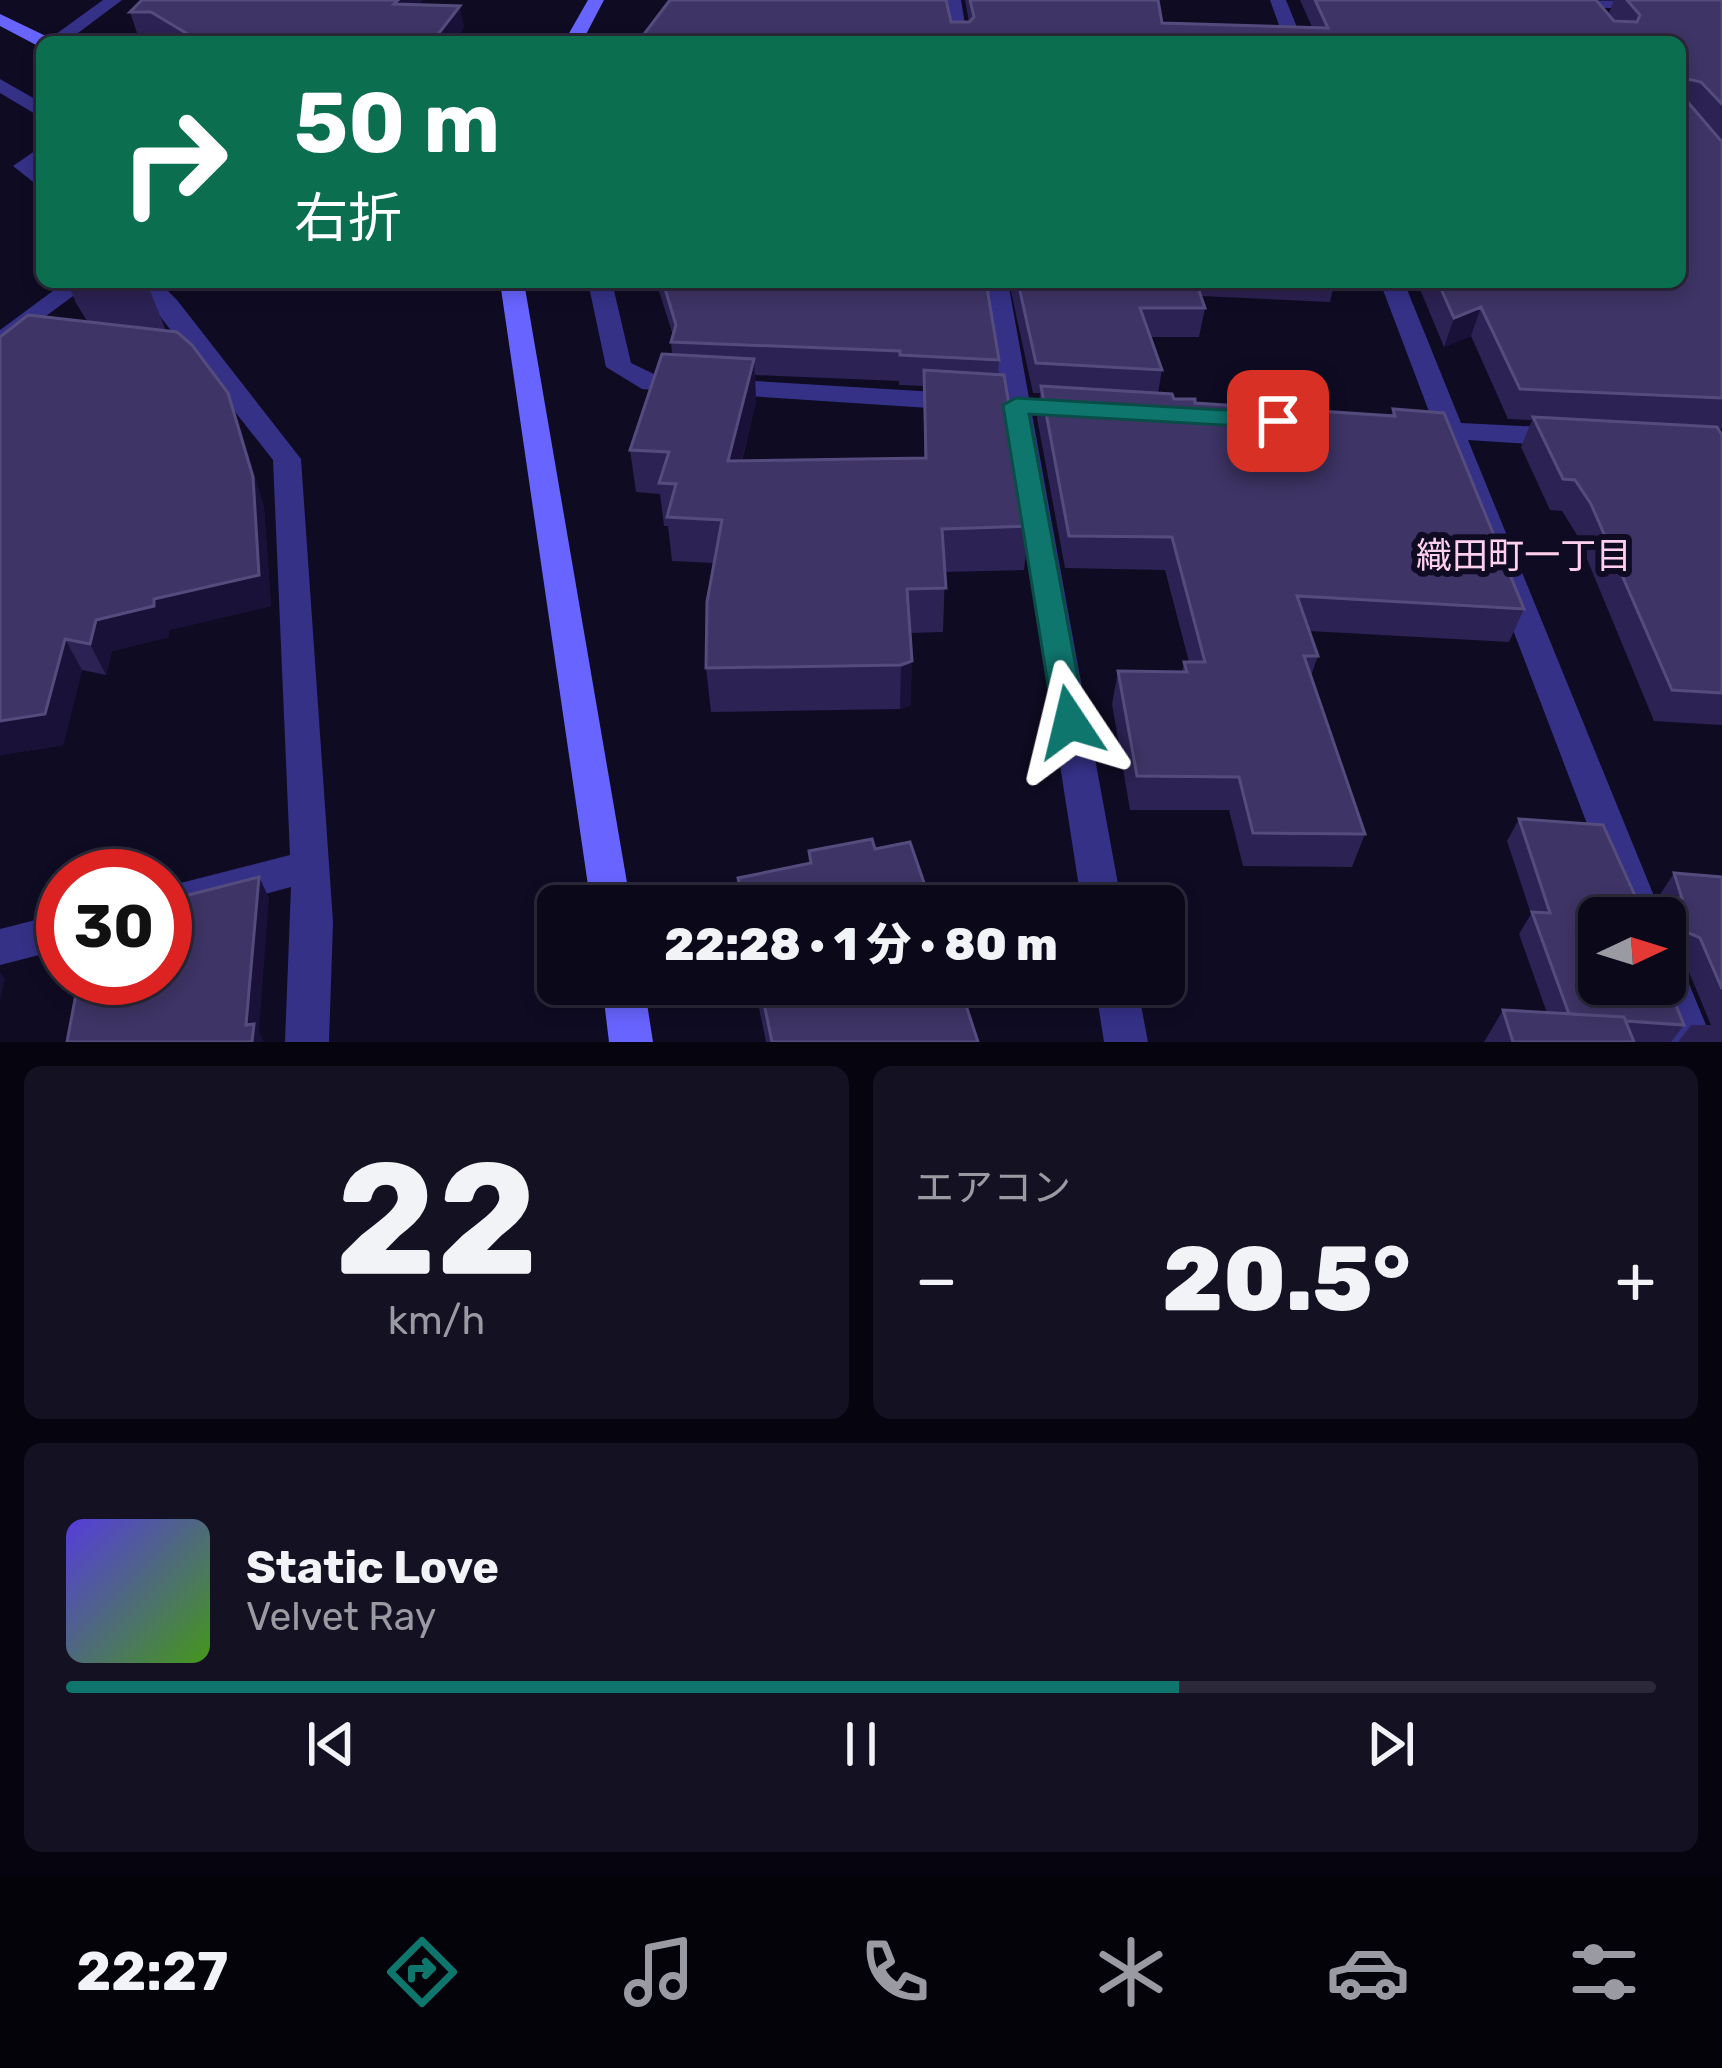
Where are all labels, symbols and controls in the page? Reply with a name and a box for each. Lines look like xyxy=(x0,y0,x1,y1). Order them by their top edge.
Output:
text: 50 m xyxy=(294,73,500,173)
icon: right xyxy=(96,84,252,240)
text: 右折 xyxy=(294,187,402,251)
pin xyxy=(1227,370,1329,472)
icon: arrive xyxy=(1245,388,1311,454)
district label: 織田町一丁目 xyxy=(1416,534,1632,577)
position arrow xyxy=(1007,659,1133,785)
speed limit sign: 30 xyxy=(36,849,192,1005)
north arrow xyxy=(1578,897,1686,1005)
map controls xyxy=(1578,897,1686,1005)
text: 22:28 · 1 分 · 80 m xyxy=(664,918,1058,971)
text: 22 xyxy=(335,1127,538,1312)
text: エアコン xyxy=(915,1165,1071,1211)
text: 20.5° xyxy=(1162,1226,1411,1333)
text: − xyxy=(915,1240,958,1319)
text: + xyxy=(1615,1240,1656,1319)
text: km/h xyxy=(388,1298,485,1344)
text: Static Love xyxy=(246,1541,499,1594)
text: Velvet Ray xyxy=(246,1594,436,1640)
icon: previous xyxy=(298,1711,364,1777)
icon: pause xyxy=(828,1711,894,1777)
icon: next xyxy=(1358,1711,1424,1777)
icon: directions xyxy=(380,1930,464,2014)
icon: music xyxy=(617,1930,701,2014)
icon: phone xyxy=(853,1930,937,2014)
icon: climate xyxy=(1089,1930,1173,2014)
icon: car xyxy=(1326,1930,1410,2014)
icon: filters xyxy=(1562,1930,1646,2014)
text: 22:27 xyxy=(76,1940,228,2004)

